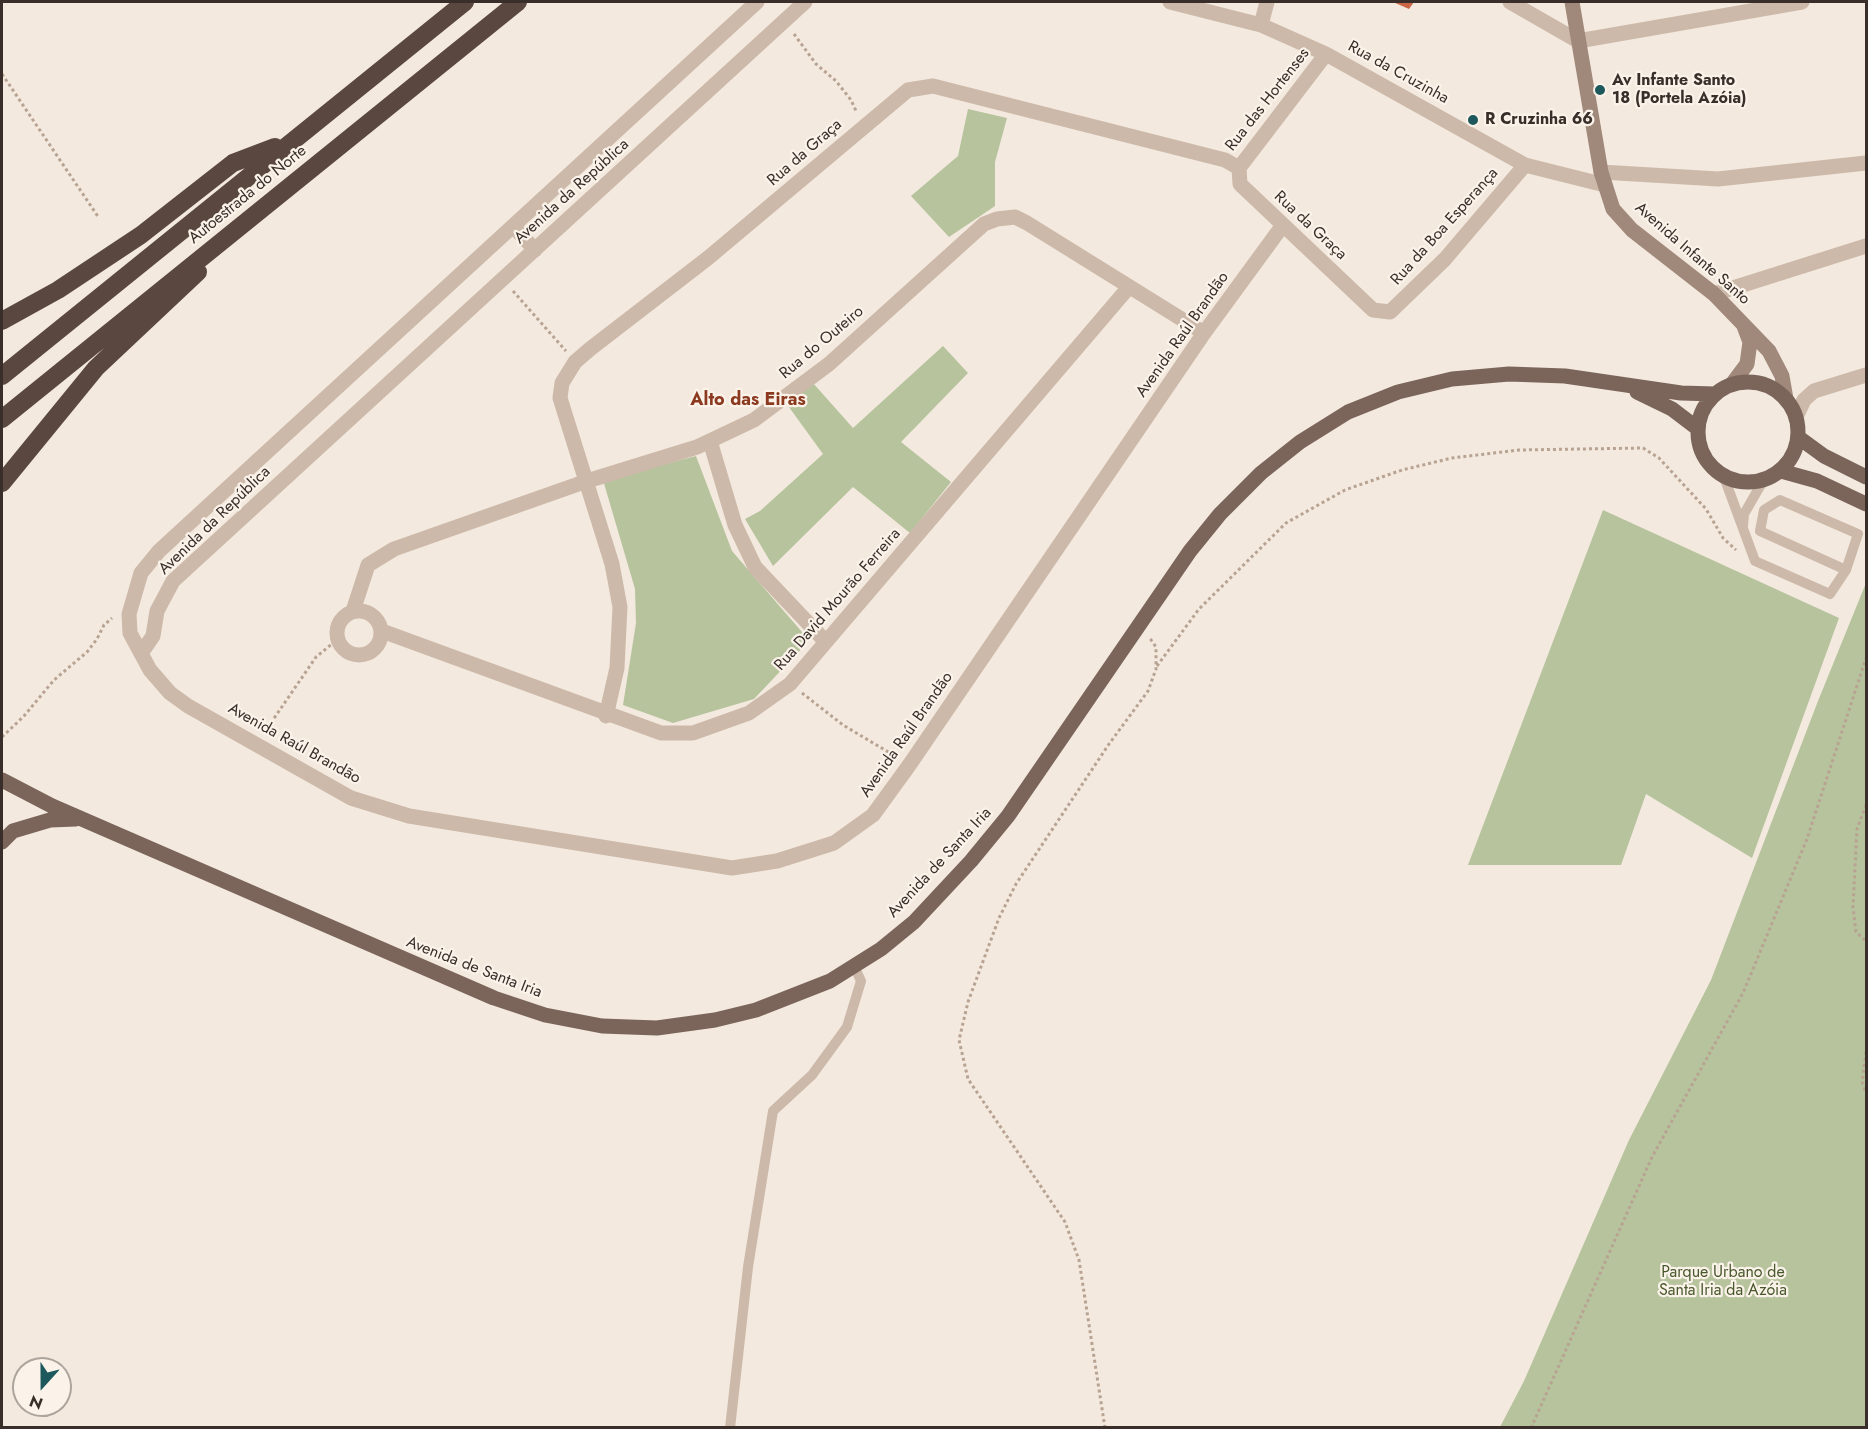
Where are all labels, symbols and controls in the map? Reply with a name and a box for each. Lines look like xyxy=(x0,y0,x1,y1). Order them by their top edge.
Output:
street label: Rua da Cruzinha xyxy=(1344,37,1452,109)
street label: Rua das Hortenses xyxy=(1222,45,1314,155)
place label: Av Infante Santo 18 (Portela Azóia) xyxy=(1612,71,1747,109)
marker: Av Infante Santo 18 (Portela Azóia) xyxy=(1593,83,1607,97)
place label: R Cruzinha 66 xyxy=(1485,110,1593,130)
marker: R Cruzinha 66 xyxy=(1466,113,1480,127)
street label: Rua da Graça xyxy=(764,115,846,191)
street label: Avenida da República xyxy=(511,135,633,249)
street label: Autoestrada do Norte xyxy=(185,142,311,248)
street label: Rua da Boa Esperança xyxy=(1387,164,1503,290)
street label: Rua da Graça xyxy=(1270,187,1350,265)
street label: Avenida Infante Santo xyxy=(1630,199,1754,309)
street label: Avenida Raúl Brandão xyxy=(1133,269,1233,401)
street label: Rua do Outeiro xyxy=(776,302,868,384)
district label: Alto das Eiras xyxy=(690,390,806,412)
street label: Avenida da República xyxy=(155,463,275,579)
street label: Rua David Mourão Ferreira xyxy=(771,525,905,675)
street label: Avenida Raúl Brandão xyxy=(857,669,957,801)
street label: Avenida Raúl Brandão xyxy=(224,700,364,788)
street label: Avenida de Santa Iria xyxy=(884,804,996,922)
street label: Avenida de Santa Iria xyxy=(404,933,544,1003)
park label: Parque Urbano de Santa Iria da Azóia xyxy=(1659,1263,1787,1301)
north arrow xyxy=(12,1357,72,1417)
text: N xyxy=(26,1389,46,1415)

